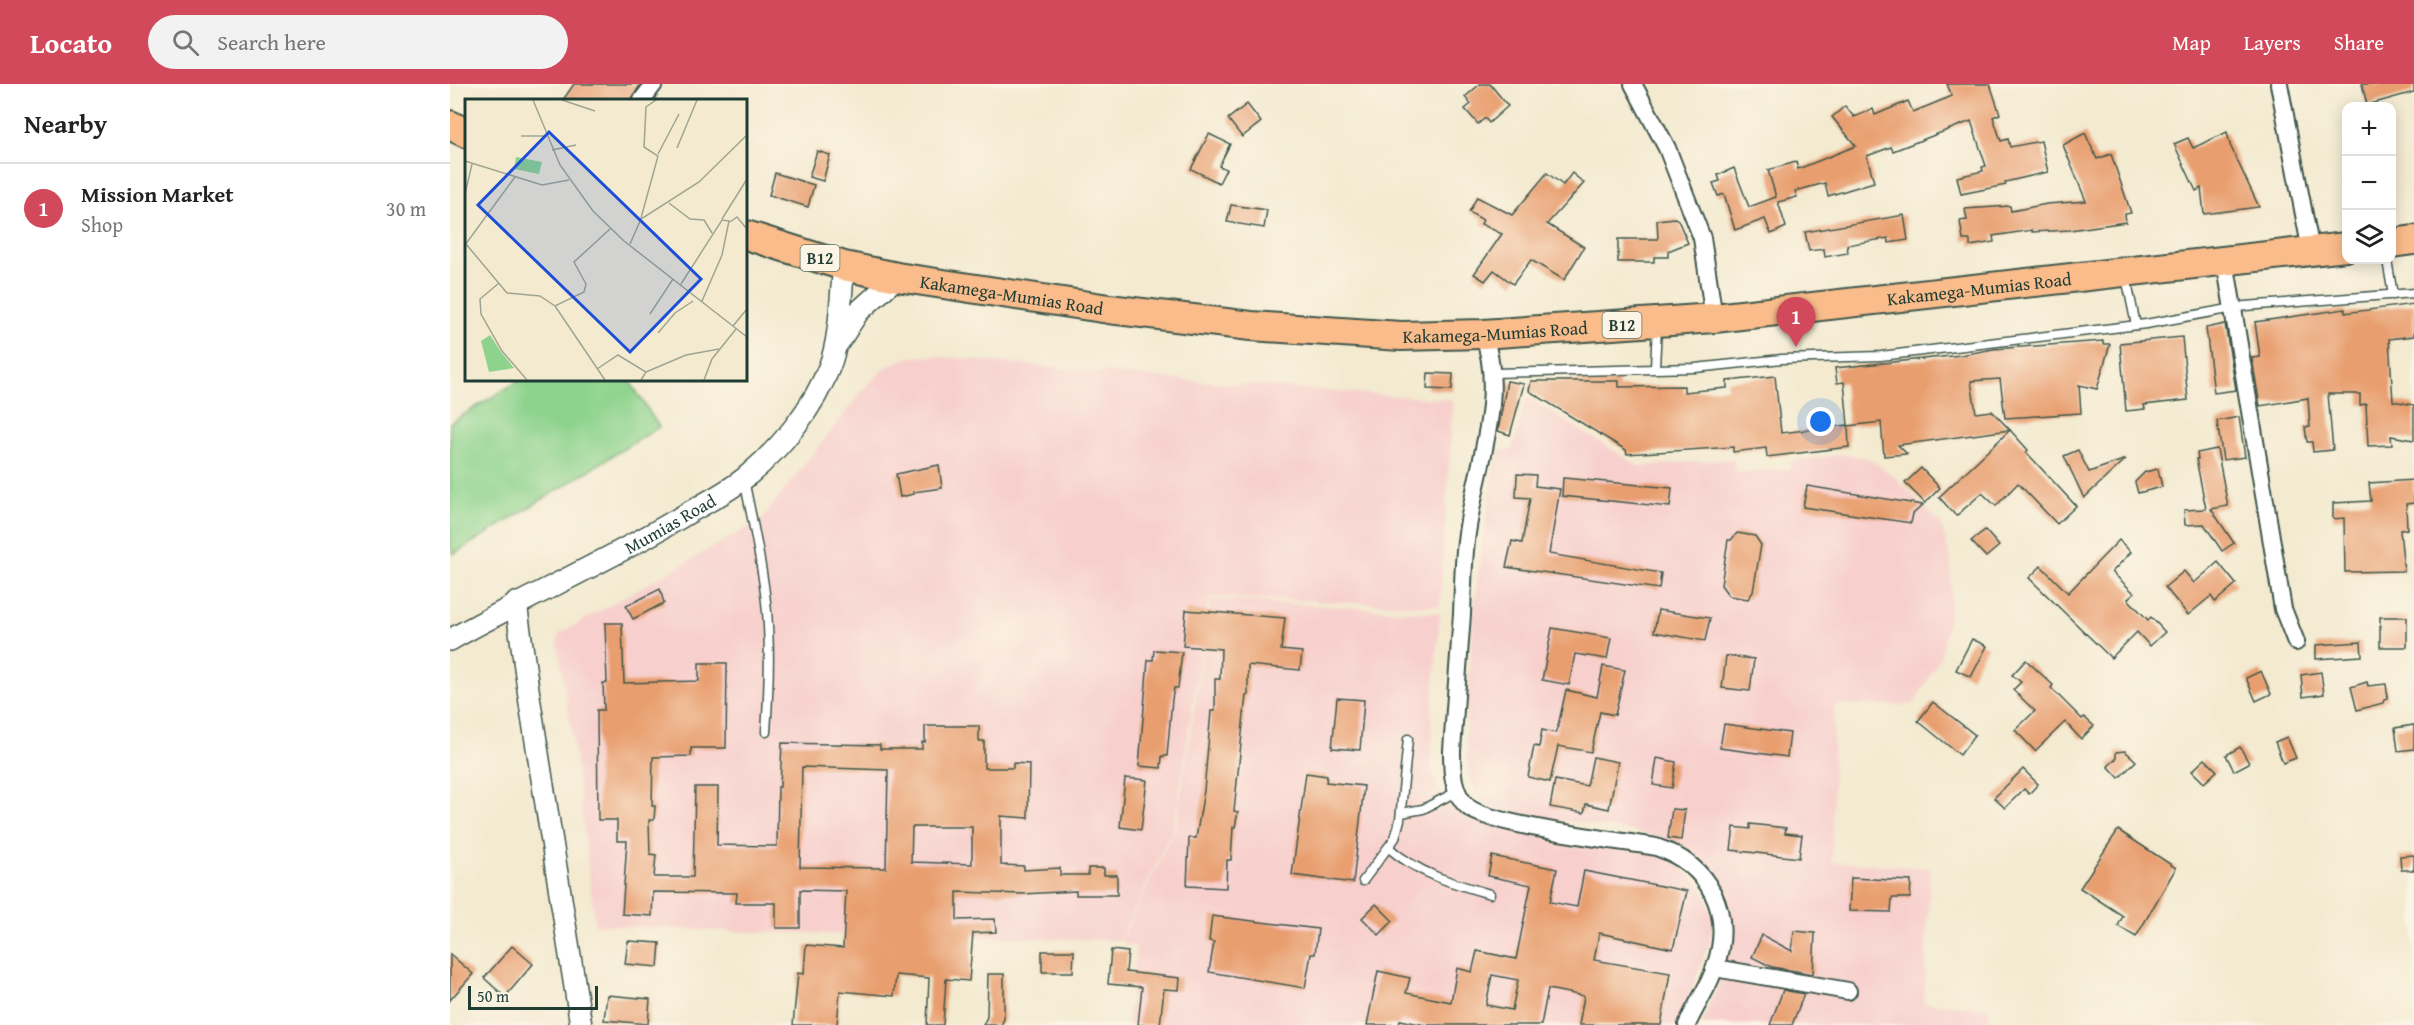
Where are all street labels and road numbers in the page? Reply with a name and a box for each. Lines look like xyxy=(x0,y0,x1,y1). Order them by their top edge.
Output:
road number: B12 xyxy=(800,245,839,271)
street label: Kakamega-Mumias Road xyxy=(1886,264,2073,312)
street label: Kakamega-Mumias Road xyxy=(918,267,1106,322)
road number: B12 xyxy=(1602,312,1642,338)
street label: Kakamega-Mumias Road xyxy=(1402,313,1589,349)
street label: Mumias Road xyxy=(619,486,721,560)

